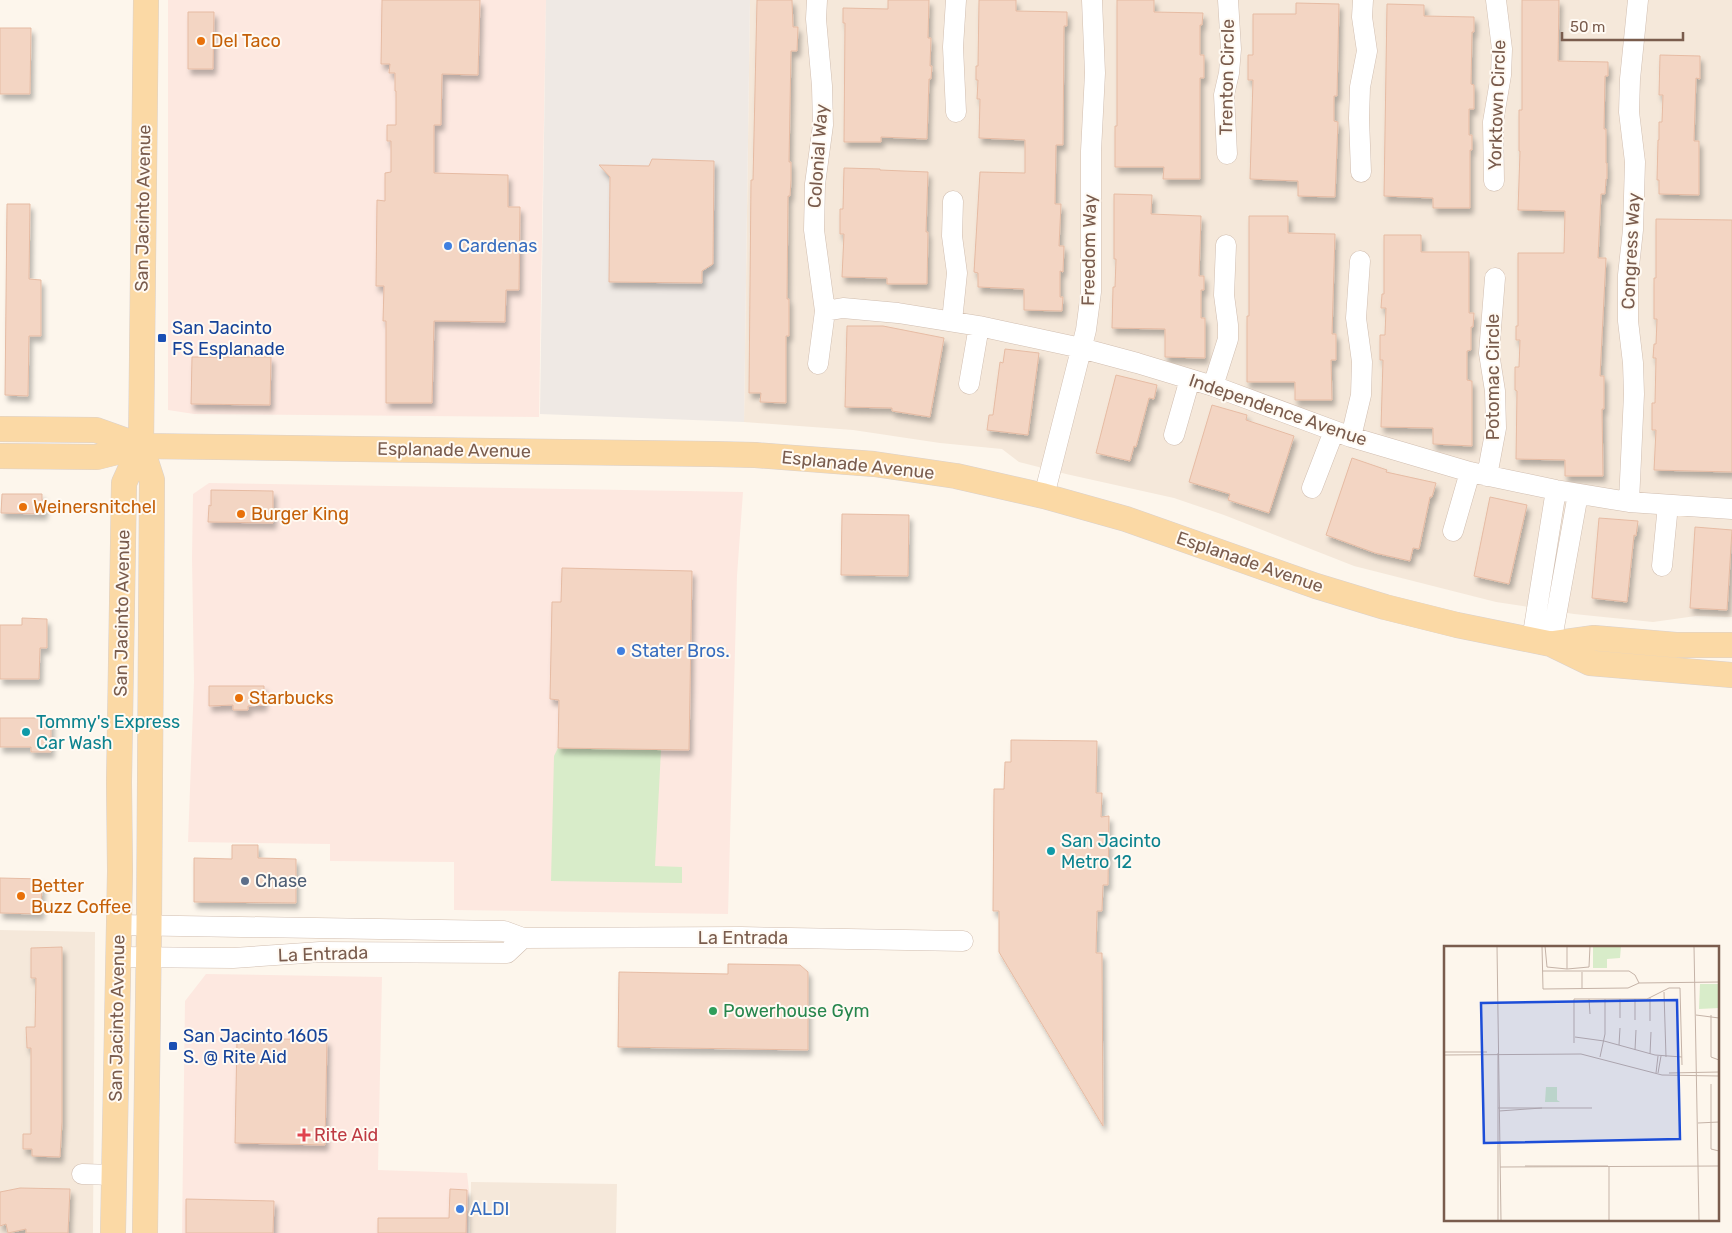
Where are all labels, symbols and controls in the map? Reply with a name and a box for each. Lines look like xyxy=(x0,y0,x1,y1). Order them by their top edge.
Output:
scale bar xyxy=(1562,10,1683,42)
text: 50 m xyxy=(1570,18,1605,36)
street label: Trenton Circle xyxy=(1215,19,1239,135)
place label: Del Taco xyxy=(211,30,281,52)
marker: Del Taco xyxy=(195,35,207,47)
street label: Yorktown Circle xyxy=(1484,39,1510,171)
street label: Colonial Way xyxy=(803,103,833,209)
street label: San Jacinto Avenue xyxy=(131,124,155,292)
street label: Congress Way xyxy=(1617,192,1645,310)
street label: Freedom Way xyxy=(1077,194,1101,306)
place label: Cardenas xyxy=(458,235,537,257)
marker: Cardenas xyxy=(442,240,454,252)
street label: Potomac Circle xyxy=(1482,314,1504,440)
place label: San Jacinto FS Esplanade xyxy=(172,317,285,360)
marker: San Jacinto FS Esplanade xyxy=(156,332,168,344)
street label: Independence Avenue xyxy=(1186,369,1370,451)
street label: Esplanade Avenue xyxy=(377,438,531,462)
street label: Esplanade Avenue xyxy=(780,446,936,484)
place label: Weinersnitchel xyxy=(33,496,156,518)
marker: Weinersnitchel xyxy=(17,501,29,513)
place label: Burger King xyxy=(251,503,349,525)
marker: Burger King xyxy=(235,508,247,520)
street label: Esplanade Avenue xyxy=(1174,527,1326,597)
street label: San Jacinto Avenue xyxy=(110,529,134,697)
place label: Stater Bros. xyxy=(631,640,730,662)
marker: Stater Bros. xyxy=(615,645,627,657)
place label: Starbucks xyxy=(249,687,334,709)
marker: Starbucks xyxy=(233,692,245,704)
place label: Tommy's Express Car Wash xyxy=(36,711,180,754)
marker: Tommy's Express Car Wash xyxy=(20,726,32,738)
place label: San Jacinto Metro 12 xyxy=(1061,830,1161,873)
marker: San Jacinto Metro 12 xyxy=(1045,845,1057,857)
place label: Chase xyxy=(255,870,307,892)
place label: Better Buzz Coffee xyxy=(31,875,131,918)
marker: Chase xyxy=(239,875,251,887)
marker: Better Buzz Coffee xyxy=(15,890,27,902)
street label: La Entrada xyxy=(698,927,788,949)
street label: San Jacinto Avenue xyxy=(105,934,129,1102)
street label: La Entrada xyxy=(277,941,369,967)
inset map xyxy=(1444,946,1720,1220)
place label: Powerhouse Gym xyxy=(723,1000,870,1022)
marker: Powerhouse Gym xyxy=(707,1005,719,1017)
place label: San Jacinto 1605 S. @ Rite Aid xyxy=(183,1025,328,1068)
marker: San Jacinto 1605 S. @ Rite Aid xyxy=(167,1040,179,1052)
place label: Rite Aid xyxy=(314,1124,378,1146)
marker: Rite Aid xyxy=(298,1129,310,1141)
place label: ALDI xyxy=(470,1198,510,1220)
marker: ALDI xyxy=(454,1203,466,1215)

